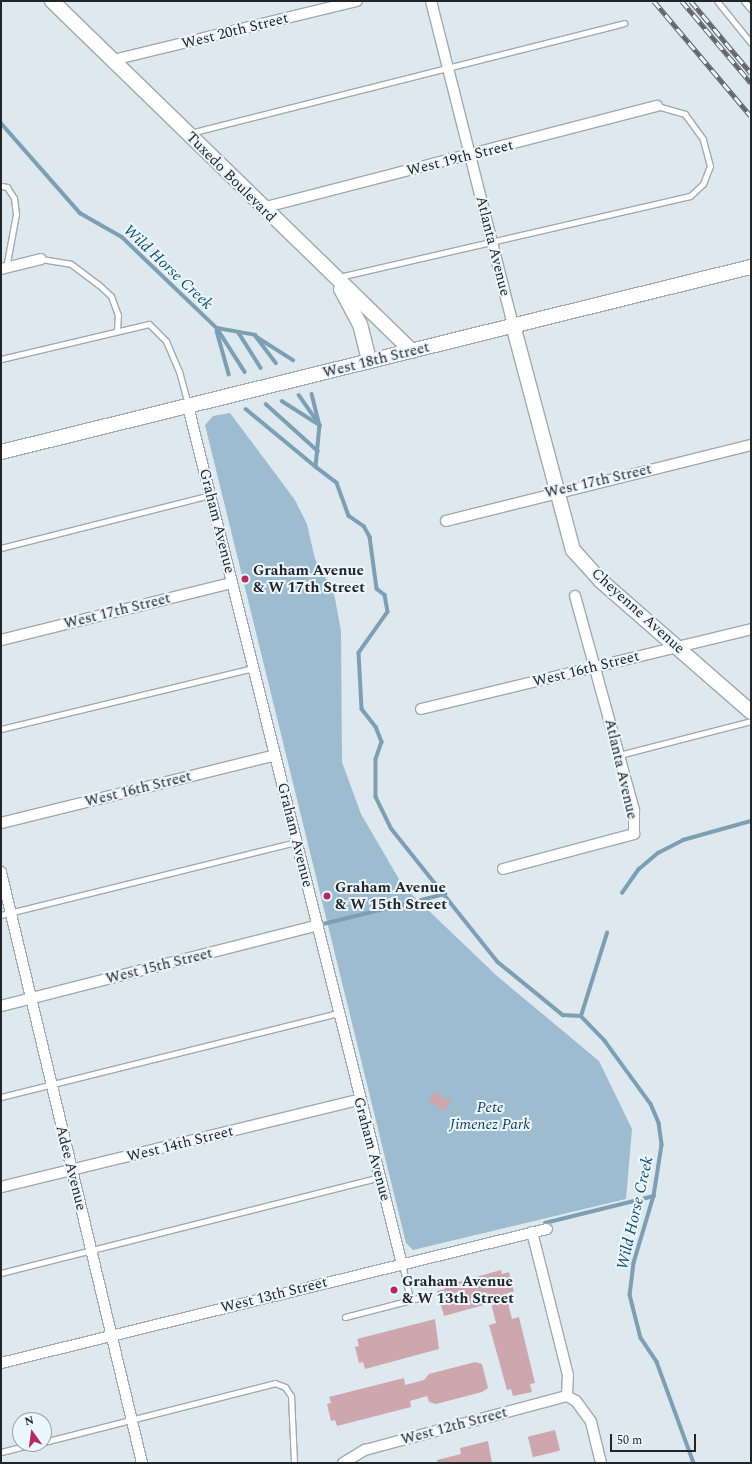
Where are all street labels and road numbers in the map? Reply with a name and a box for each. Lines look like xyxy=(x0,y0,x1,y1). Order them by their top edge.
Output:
street label: West 20th Street xyxy=(180,9,290,53)
street label: Tuxedo Boulevard xyxy=(182,128,280,226)
street label: West 19th Street xyxy=(405,136,515,180)
street label: Atlanta Avenue xyxy=(472,194,514,298)
street label: West 18th Street xyxy=(321,338,431,382)
street label: West 17th Street xyxy=(543,460,653,502)
street label: Graham Avenue xyxy=(195,467,239,575)
street label: Cheyenne Avenue xyxy=(588,564,688,658)
street label: West 17th Street xyxy=(62,589,172,633)
street label: West 16th Street xyxy=(531,647,641,691)
street label: Atlanta Avenue xyxy=(601,717,641,821)
street label: West 16th Street xyxy=(83,767,193,811)
street label: Graham Avenue xyxy=(273,781,317,889)
street label: West 15th Street xyxy=(104,944,214,988)
street label: Graham Avenue xyxy=(349,1095,395,1203)
street label: West 14th Street xyxy=(125,1122,235,1166)
street label: Adee Avenue xyxy=(52,1124,90,1212)
street label: West 13th Street xyxy=(219,1273,329,1317)
street label: West 12th Street xyxy=(399,1403,509,1449)

